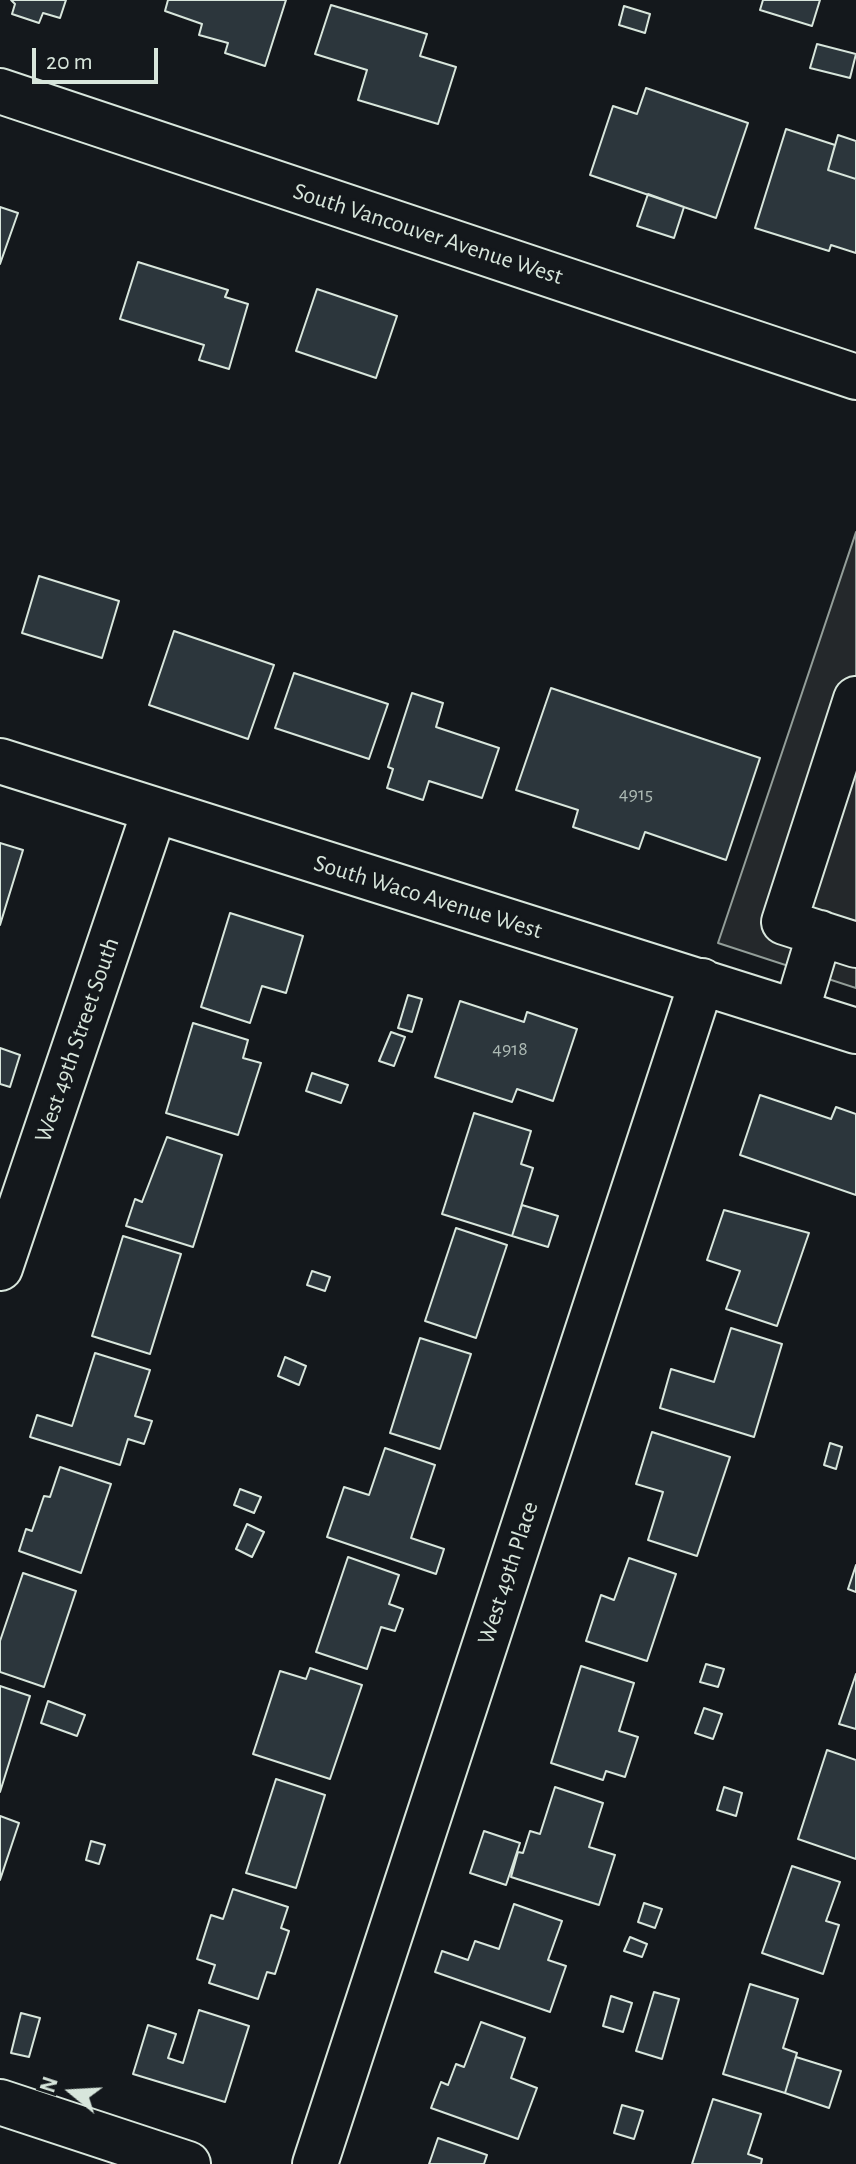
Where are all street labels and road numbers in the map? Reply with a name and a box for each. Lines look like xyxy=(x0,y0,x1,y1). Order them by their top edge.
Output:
street label: South Vancouver Avenue West xyxy=(290,177,566,291)
street label: South Waco Avenue West xyxy=(310,849,546,945)
street label: West 49th Street South xyxy=(28,934,126,1146)
street label: West 49th Place xyxy=(471,1498,545,1648)

